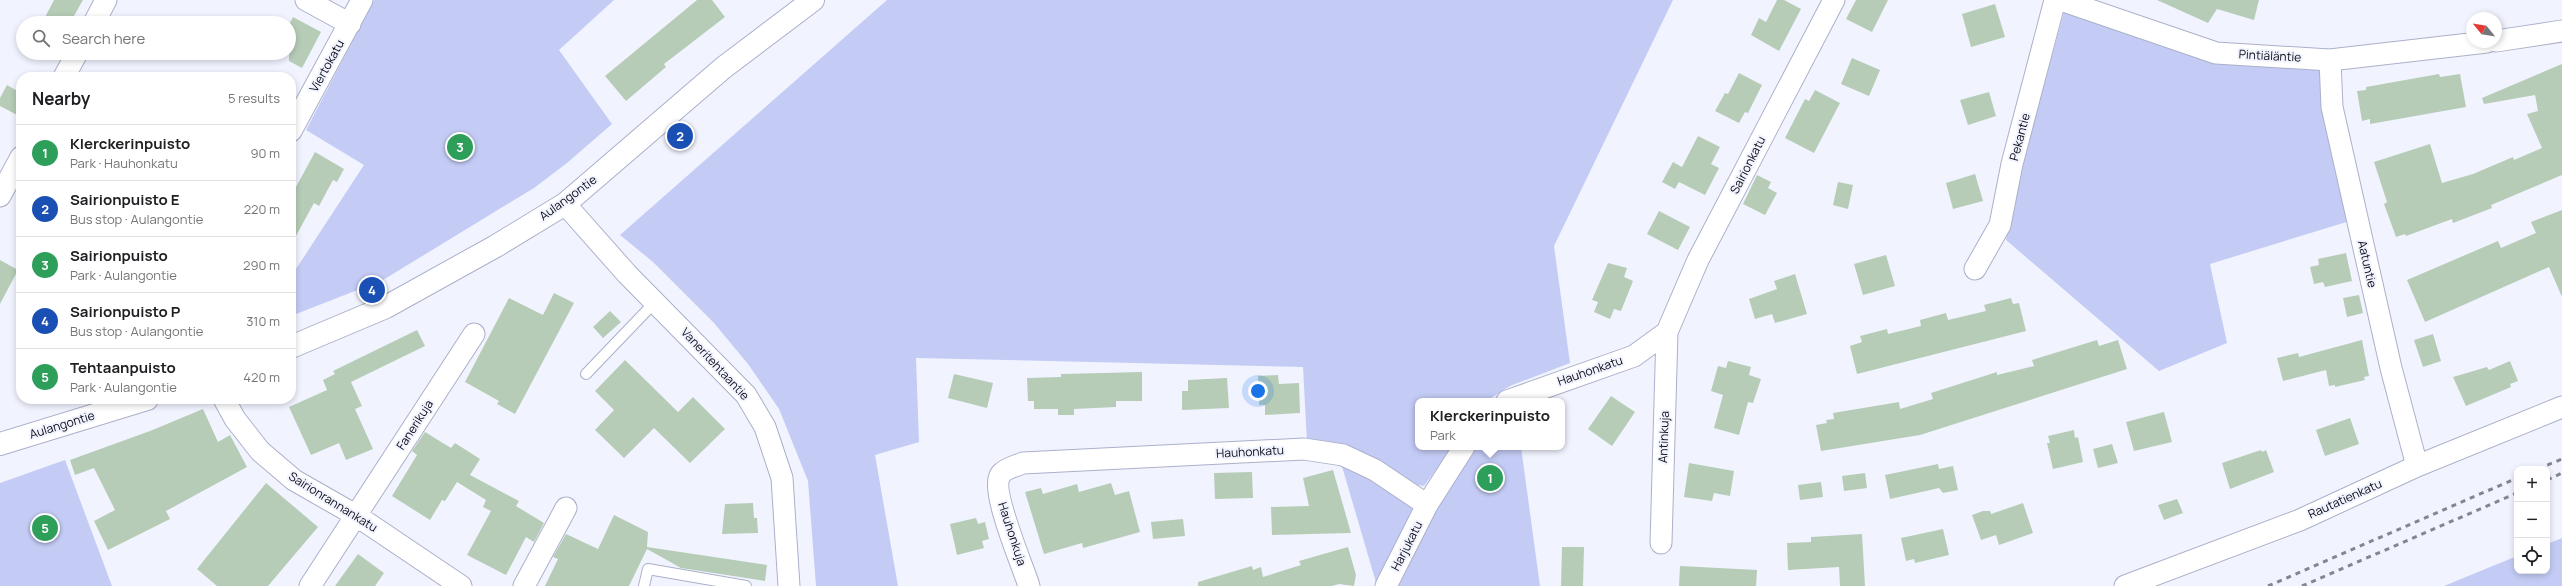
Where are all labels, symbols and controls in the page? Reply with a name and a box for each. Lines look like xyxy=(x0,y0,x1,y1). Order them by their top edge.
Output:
north arrow xyxy=(2466,12,2502,48)
search box xyxy=(16,16,296,60)
icon: search xyxy=(30,27,52,49)
text: Search here xyxy=(62,28,145,49)
street label: Viertokatu xyxy=(305,37,348,95)
street label: Pintiäläntie xyxy=(2238,45,2302,66)
text: Nearby xyxy=(32,87,90,110)
text: 5 results xyxy=(228,89,280,107)
street label: Pekantie xyxy=(2005,111,2034,163)
pin: 2 xyxy=(667,121,693,151)
pin: 3 xyxy=(447,132,473,162)
text: Klerckerinpuisto xyxy=(70,133,190,154)
street label: Sairionkatu xyxy=(1726,133,1769,197)
text: 1 xyxy=(42,144,48,162)
text: 90 m xyxy=(250,144,280,162)
text: Park · Hauhonkatu xyxy=(70,154,178,172)
street label: Aulangontie xyxy=(535,171,600,224)
text: Sairionpuisto E xyxy=(70,189,180,210)
text: 2 xyxy=(41,200,49,218)
text: 220 m xyxy=(244,200,280,218)
text: Bus stop · Aulangontie xyxy=(70,210,203,228)
street label: Aatuntie xyxy=(2354,239,2381,289)
text: Sairionpuisto xyxy=(70,245,168,266)
text: 3 xyxy=(41,256,49,274)
text: 290 m xyxy=(243,256,280,274)
text: Park · Aulangontie xyxy=(70,266,177,284)
pin: 4 xyxy=(359,275,385,305)
text: Sairionpuisto P xyxy=(70,301,180,322)
text: 4 xyxy=(41,312,49,330)
text: 310 m xyxy=(246,312,280,330)
text: Bus stop · Aulangontie xyxy=(70,322,203,340)
street label: Vaneritehtaantie xyxy=(677,324,753,404)
street label: Hauhonkatu xyxy=(1555,351,1625,390)
text: Tehtaanpuisto xyxy=(70,357,176,378)
text: 5 xyxy=(41,368,49,386)
text: 420 m xyxy=(243,368,280,386)
text: Park · Aulangontie xyxy=(70,378,177,396)
your location xyxy=(1248,381,1268,401)
street label: Fanerikuja xyxy=(392,396,437,453)
popup xyxy=(1415,398,1565,450)
text: Klerckerinpuisto xyxy=(1430,405,1550,426)
street label: Aulangontie xyxy=(27,407,97,442)
street label: Antinkuja xyxy=(1654,411,1673,463)
text: Park xyxy=(1430,426,1456,444)
street label: Hauhonkatu xyxy=(1216,441,1284,462)
pin: 1 xyxy=(1477,463,1503,493)
map controls xyxy=(2514,466,2550,574)
button: + xyxy=(2514,466,2550,502)
street label: Sairionrannankatu xyxy=(286,467,381,536)
street label: Rautatienkatu xyxy=(2305,475,2384,522)
street label: Hauhonkuja xyxy=(994,500,1031,568)
button: − xyxy=(2514,502,2550,538)
pin: 5 xyxy=(32,513,58,543)
street label: Harjukatu xyxy=(1387,518,1426,574)
button: locate xyxy=(2514,538,2550,574)

